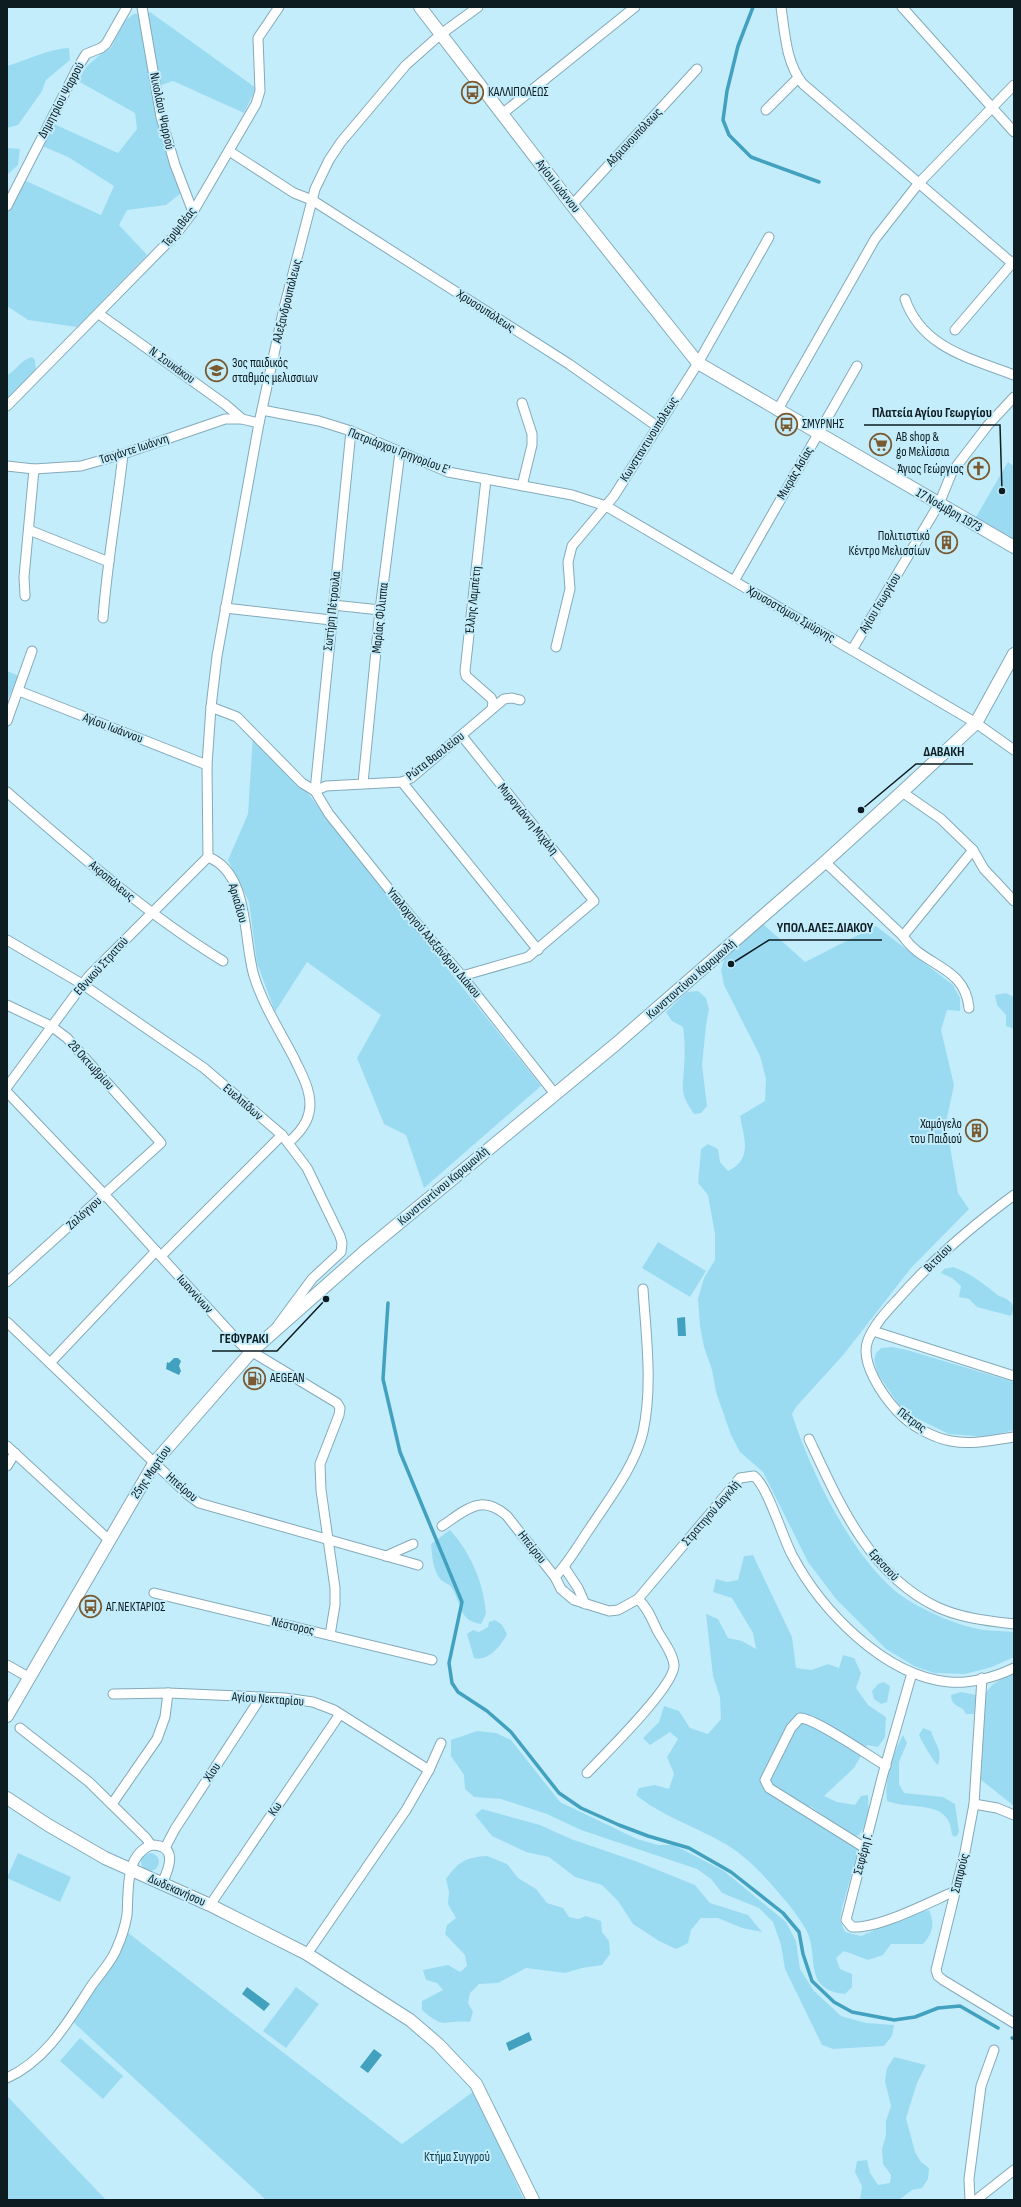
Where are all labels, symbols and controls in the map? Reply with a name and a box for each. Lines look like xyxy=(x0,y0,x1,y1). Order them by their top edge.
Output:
street label: Δημητρίου Ψαρρού xyxy=(34,59,88,141)
street label: Νικολάου Ψαρρού xyxy=(146,71,178,151)
bus stop icon: ΚΑΛΛΙΠΟΛΕΩΣ xyxy=(460,79,486,105)
place label: ΚΑΛΛΙΠΟΛΕΩΣ xyxy=(488,84,549,100)
street label: Αδριανουπόλεως xyxy=(602,104,665,170)
street label: Αγίου Ιωάννου xyxy=(532,155,584,216)
street label: Τερψιθέας xyxy=(158,204,200,250)
street label: Αλεξανδρουπόλεως xyxy=(269,257,305,346)
street label: Χρυσουπόλεως xyxy=(453,286,518,336)
street label: Ν. Σουκάκου xyxy=(146,343,198,387)
place label: 3ος παιδικός σταθμός μελισσιων xyxy=(232,355,318,386)
school or university icon: 3ος παιδικός σταθμός μελισσιων xyxy=(204,357,230,383)
street label: Κωνσταντινουπόλεως xyxy=(616,393,682,485)
callout: Πλατεία Αγίου Γεωργίου xyxy=(864,399,1000,425)
text: Πλατεία Αγίου Γεωργίου xyxy=(872,404,992,421)
bus stop icon: ΣΜΥΡΝΗΣ xyxy=(773,411,799,437)
place label: ΣΜΥΡΝΗΣ xyxy=(802,416,844,432)
street label: Πατριάρχου Γρηγορίου Ε' xyxy=(346,424,452,478)
place label: AB shop & go Μελίσσια xyxy=(895,429,950,460)
street label: Τσιγάντε Ιωάννη xyxy=(97,430,171,468)
supermarket icon: AB shop & go Μελίσσια xyxy=(867,431,893,457)
street label: Μικράς Ασίας xyxy=(773,443,817,503)
church icon: Άγιος Γεώργιος xyxy=(966,456,992,482)
place label: Άγιος Γεώργιος xyxy=(897,461,964,477)
street label: 17 Νοέμβρη 1973 xyxy=(913,485,985,535)
place label: Πολιτιστικό Κέντρο Μελισσίων xyxy=(849,528,930,559)
building icon: Πολιτιστικό Κέντρο Μελισσίων xyxy=(933,530,959,556)
street label: Έλλης Λαμπέτη xyxy=(461,565,485,636)
street label: Σωτήρη Πέτρουλα xyxy=(320,570,344,652)
street label: Αγίου Γεωργίου xyxy=(855,570,904,637)
street label: Μαρίας Φίλιππα xyxy=(368,581,392,654)
street label: Χρυσοστόμου Σμύρνης xyxy=(743,582,838,646)
street label: Αγίου Ιωάννου xyxy=(80,709,145,747)
street label: Ρώτα Βασιλείου xyxy=(403,728,467,784)
callout: ΔΑΒΑΚΗ xyxy=(916,738,973,764)
text: ΔΑΒΑΚΗ xyxy=(924,743,964,760)
street label: Μυρογιάννη Μιχάλη xyxy=(494,780,562,858)
street label: Ακροπόλεως xyxy=(85,856,138,905)
street label: Αρκαδίου xyxy=(224,880,251,925)
street label: Υπολοχαγού Αλεξάνδρου Διάκου xyxy=(383,885,485,1001)
callout: ΥΠΟΛ.ΑΛΕΞ.ΔΙΑΚΟΥ xyxy=(769,914,882,940)
text: ΥΠΟΛ.ΑΛΕΞ.ΔΙΑΚΟΥ xyxy=(777,919,874,936)
street label: Εθνικού Στρατού xyxy=(70,933,132,999)
street label: Κωνσταντίνου Καραμανλή xyxy=(643,936,739,1022)
street label: 28 Οκτωβρίου xyxy=(64,1037,118,1093)
street label: Ευελπίδων xyxy=(220,1080,266,1124)
place label: Χαμόγελο του Παιδιού xyxy=(910,1116,962,1147)
building icon: Χαμόγελο του Παιδιού xyxy=(964,1118,990,1144)
street label: Κωνσταντίνου Καραμανλή xyxy=(394,1143,492,1229)
street label: Ζαλόγγου xyxy=(63,1193,105,1233)
street label: Βιτσίου xyxy=(920,1240,956,1276)
street label: Ιωαννίνων xyxy=(173,1271,217,1317)
callout: ΓΕΦΥΡΑΚΙ xyxy=(212,1325,277,1351)
text: ΓΕΦΥΡΑΚΙ xyxy=(219,1330,269,1347)
fuel station icon: AEGEAN xyxy=(242,1365,268,1391)
place label: AEGEAN xyxy=(269,1370,305,1386)
street label: Πέτρας xyxy=(894,1404,930,1436)
street label: 25ης Μαρτίου xyxy=(127,1442,175,1502)
street label: Ηπείρου xyxy=(163,1469,201,1505)
street label: Στρατηγού Δαγκλή xyxy=(678,1477,744,1549)
street label: Ηπείρου xyxy=(514,1527,550,1567)
street label: Ερεσσού xyxy=(865,1546,903,1584)
bus stop icon: ΑΓ.ΝΕΚΤΑΡΙΟΣ xyxy=(78,1594,104,1620)
place label: ΑΓ.ΝΕΚΤΑΡΙΟΣ xyxy=(105,1599,165,1615)
street label: Νέστορος xyxy=(270,1613,316,1639)
street label: Αγίου Νεκταρίου xyxy=(230,1688,305,1710)
street label: Χίου xyxy=(199,1759,224,1785)
street label: Κω xyxy=(265,1799,286,1819)
street label: Σεφέρη Γ. xyxy=(850,1832,876,1876)
street label: Σαπφούς xyxy=(947,1852,973,1894)
street label: Δωδεκανήσου xyxy=(146,1870,208,1910)
park label: Κτήμα Συγγρού xyxy=(424,2149,490,2165)

